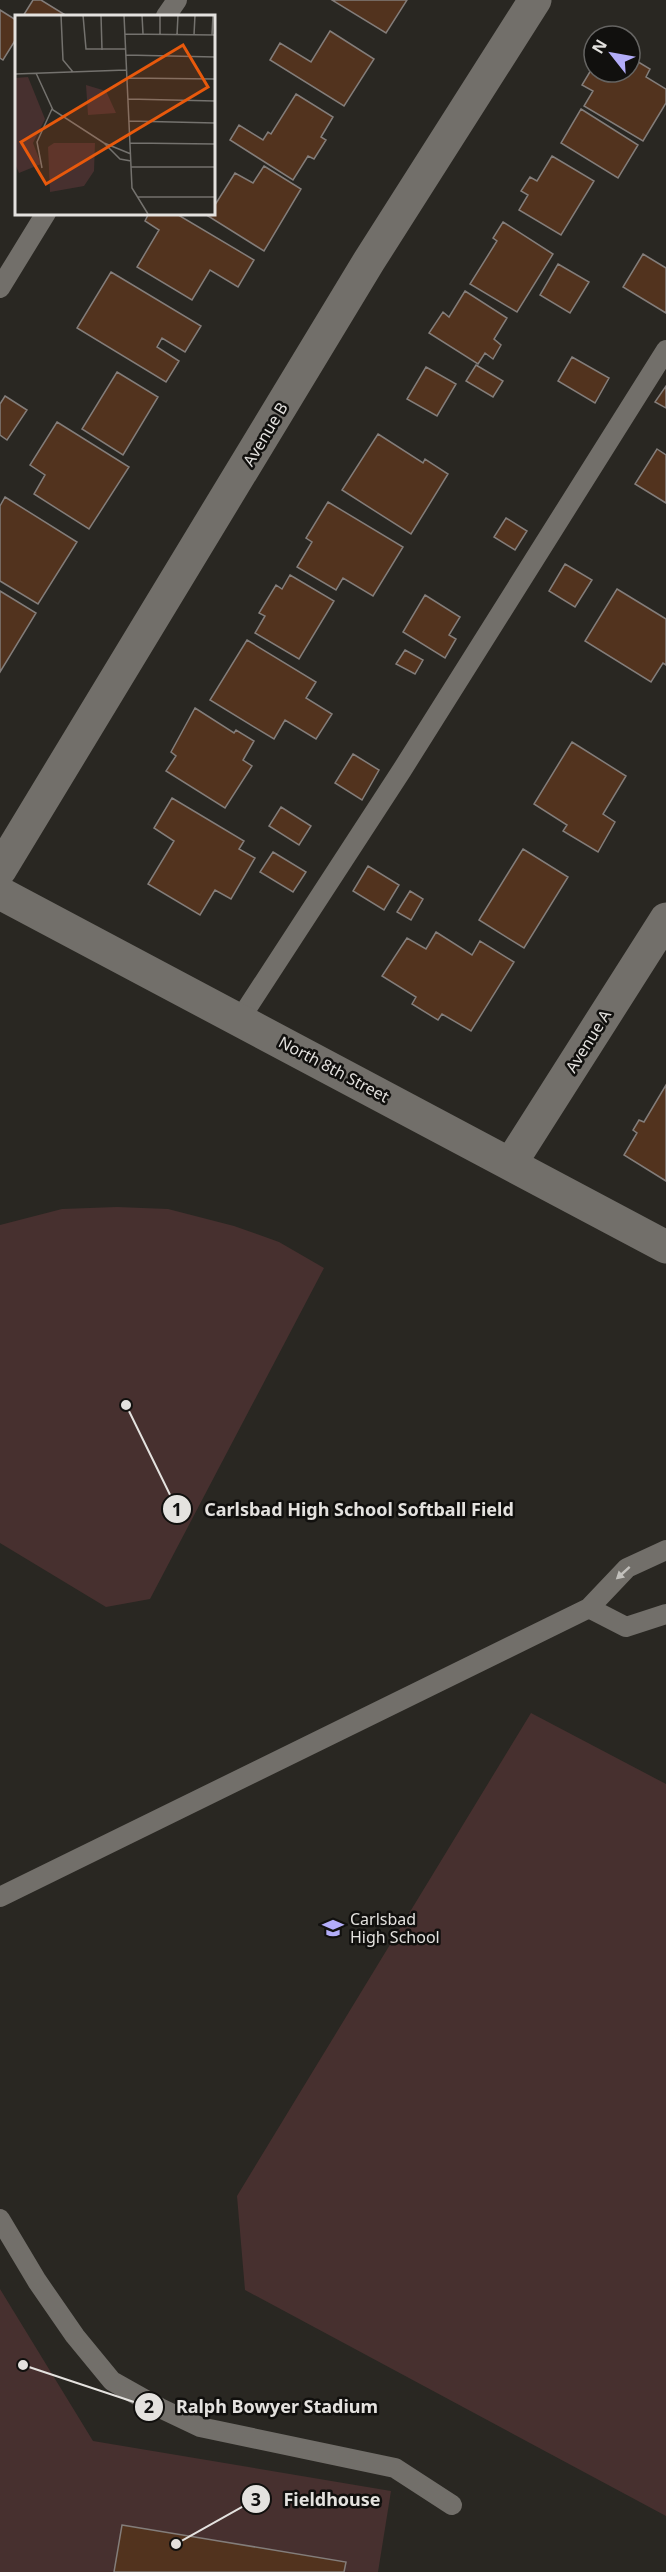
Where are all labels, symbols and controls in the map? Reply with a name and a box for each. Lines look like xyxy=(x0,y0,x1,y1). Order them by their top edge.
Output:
inset map xyxy=(15,15,214,214)
north arrow xyxy=(582,24,642,84)
text: N xyxy=(586,35,612,58)
street label: Avenue B xyxy=(237,398,293,470)
street label: Avenue A xyxy=(560,1005,616,1077)
street label: North 8th Street xyxy=(275,1031,393,1107)
callout: Carlsbad High School Softball Field xyxy=(162,1491,526,1527)
text: 1 xyxy=(172,1497,182,1521)
text: Carlsbad High School Softball Field xyxy=(204,1497,514,1521)
one-way arrow xyxy=(616,1566,631,1579)
place label: Carlsbad High School xyxy=(350,1908,440,1948)
school or university icon: Carlsbad High School xyxy=(321,1916,345,1940)
callout: Ralph Bowyer Stadium xyxy=(134,2389,390,2425)
text: 2 xyxy=(144,2394,154,2418)
text: Ralph Bowyer Stadium xyxy=(176,2394,378,2418)
callout: Fieldhouse xyxy=(241,2481,393,2517)
text: 3 xyxy=(251,2487,261,2511)
text: Fieldhouse xyxy=(283,2487,381,2511)

